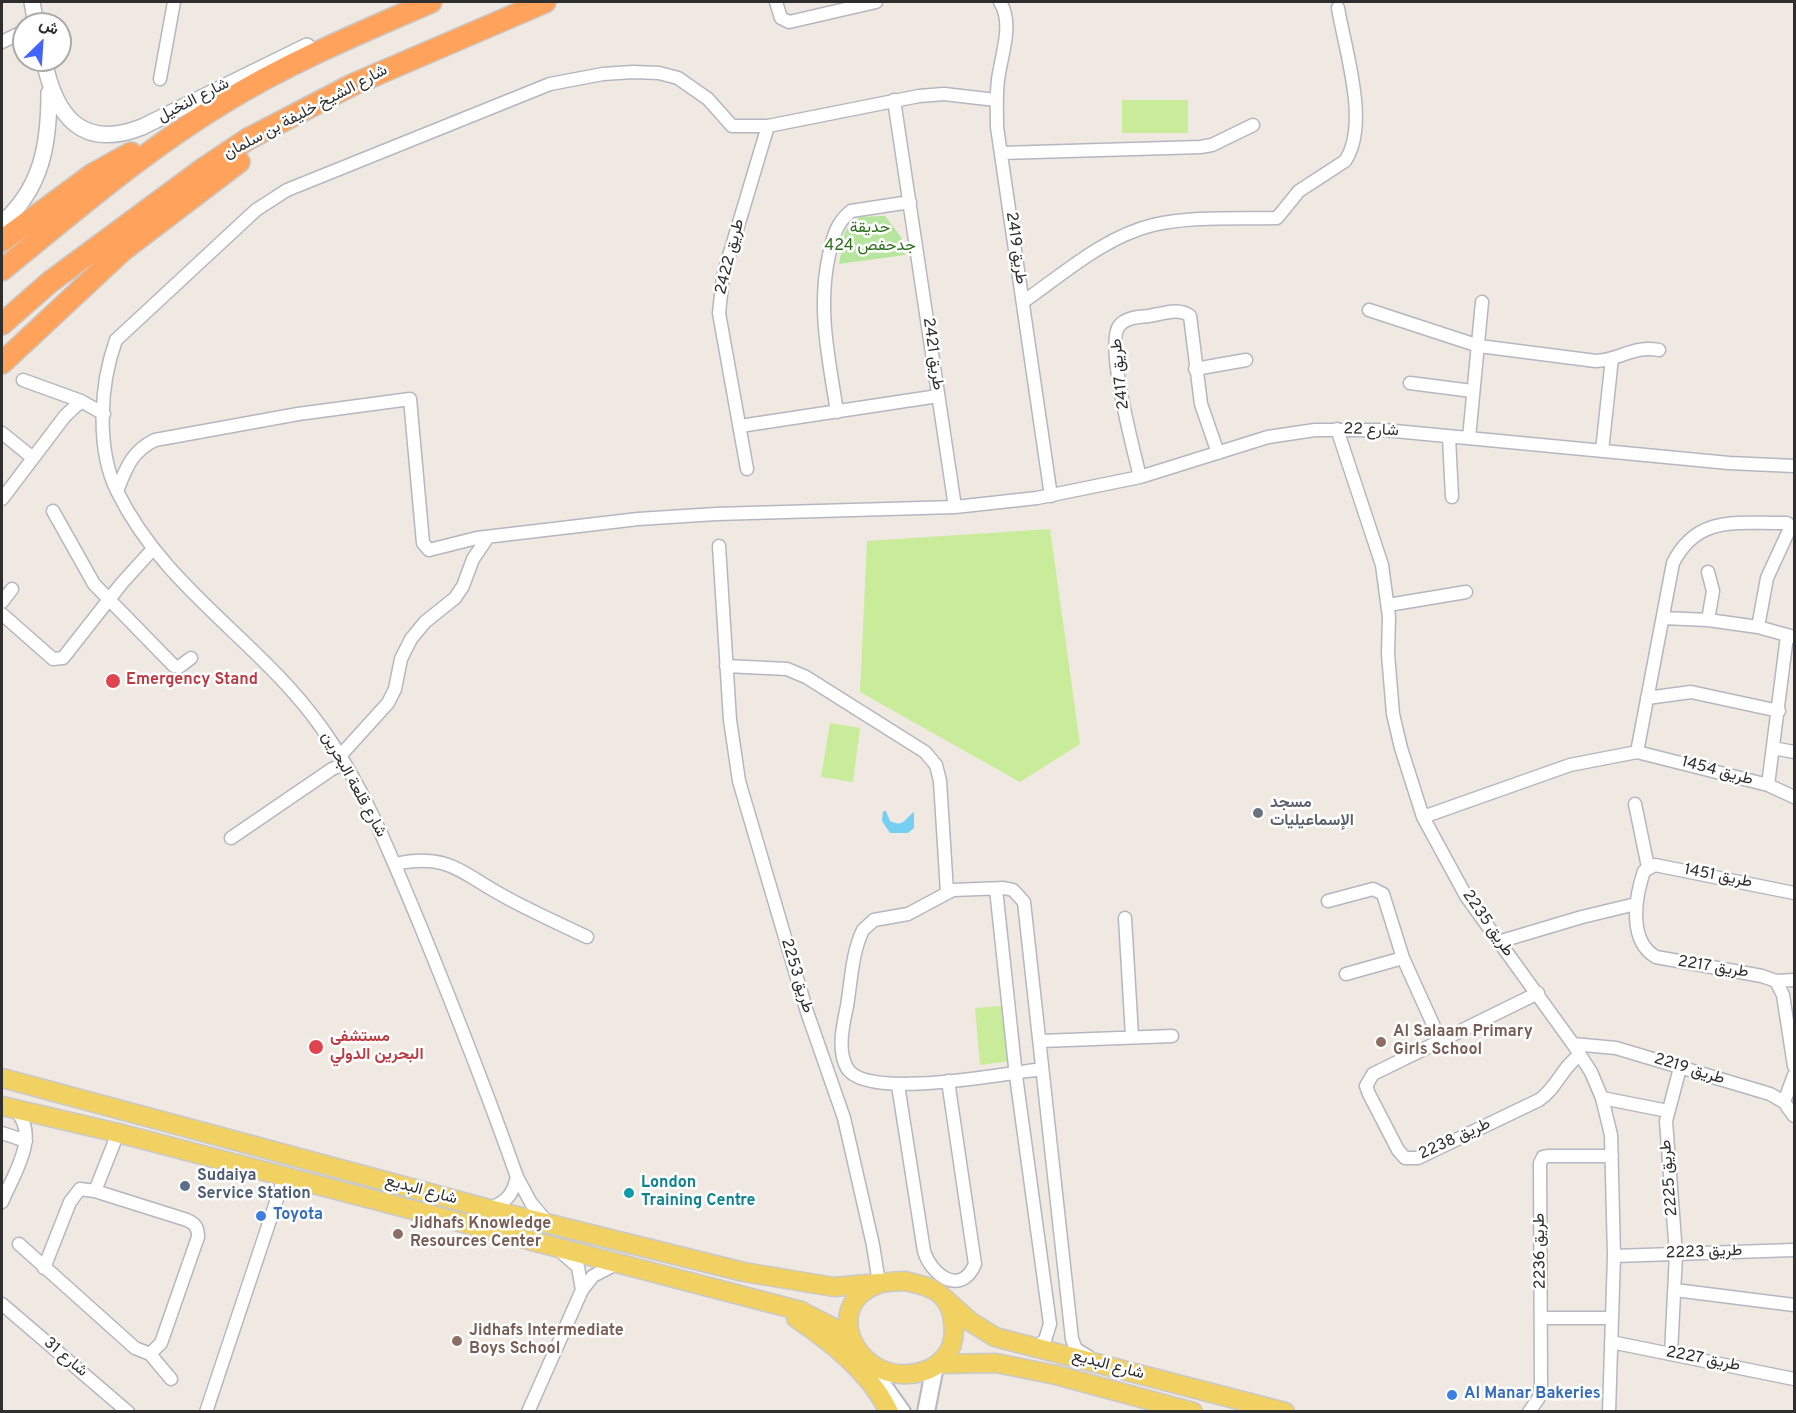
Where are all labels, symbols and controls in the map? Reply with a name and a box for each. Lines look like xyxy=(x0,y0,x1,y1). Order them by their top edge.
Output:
north arrow xyxy=(12,12,72,72)
text: ش xyxy=(36,14,62,41)
street label: شارع الشيخ خليفة بن سلمان xyxy=(221,62,391,164)
street label: شارع النخيل xyxy=(155,75,233,127)
street label: طريق 2419 xyxy=(1000,211,1030,285)
street label: طريق 2422 xyxy=(712,217,750,297)
park label: حديقة جدحفص 424 xyxy=(824,219,916,257)
street label: طريق 2421 xyxy=(917,317,947,391)
street label: طريق 2417 xyxy=(1108,337,1134,411)
street label: شارع 22 xyxy=(1343,420,1399,442)
place label: Emergency Stand xyxy=(126,671,258,691)
marker: Emergency Stand xyxy=(104,672,122,690)
street label: شارع قلعة البحرين xyxy=(316,729,390,841)
street label: طريق 1454 xyxy=(1679,753,1755,791)
place label: مسجد الإسماعيليات xyxy=(1270,794,1354,832)
marker: مسجد الإسماعيليات xyxy=(1251,806,1265,820)
street label: طريق 1451 xyxy=(1682,861,1754,893)
street label: طريق 2235 xyxy=(1457,887,1517,961)
street label: طريق 2253 xyxy=(776,936,816,1016)
street label: طريق 2217 xyxy=(1676,953,1750,983)
place label: Al Salaam Primary Girls School xyxy=(1393,1023,1533,1061)
place label: مستشفى البحرين الدولي xyxy=(330,1028,424,1066)
marker: Al Salaam Primary Girls School xyxy=(1374,1035,1388,1049)
marker: مستشفى البحرين الدولي xyxy=(307,1038,325,1056)
street label: طريق 2219 xyxy=(1651,1050,1727,1090)
street label: طريق 2238 xyxy=(1416,1115,1494,1165)
street label: طريق 2225 xyxy=(1657,1139,1683,1217)
place label: Sudaiya Service Station xyxy=(197,1167,311,1205)
street label: شارع البديع xyxy=(383,1172,459,1210)
place label: London Training Centre xyxy=(641,1174,755,1212)
marker: Sudaiya Service Station xyxy=(178,1179,192,1193)
marker: London Training Centre xyxy=(622,1186,636,1200)
place label: Toyota xyxy=(273,1206,323,1226)
marker: Toyota xyxy=(254,1209,268,1223)
street label: طريق 2236 xyxy=(1531,1213,1551,1289)
place label: Jidhafs Knowledge Resources Center xyxy=(410,1215,551,1253)
marker: Jidhafs Knowledge Resources Center xyxy=(391,1227,405,1241)
street label: طريق 2223 xyxy=(1665,1242,1743,1264)
place label: Jidhafs Intermediate Boys School xyxy=(469,1322,624,1360)
street label: شارع 31 xyxy=(39,1334,91,1382)
marker: Jidhafs Intermediate Boys School xyxy=(450,1334,464,1348)
street label: طريق 2227 xyxy=(1664,1343,1742,1377)
street label: شارع البديع xyxy=(1070,1347,1146,1385)
place label: Al Manar Bakeries xyxy=(1464,1385,1601,1405)
marker: Al Manar Bakeries xyxy=(1445,1388,1459,1402)

